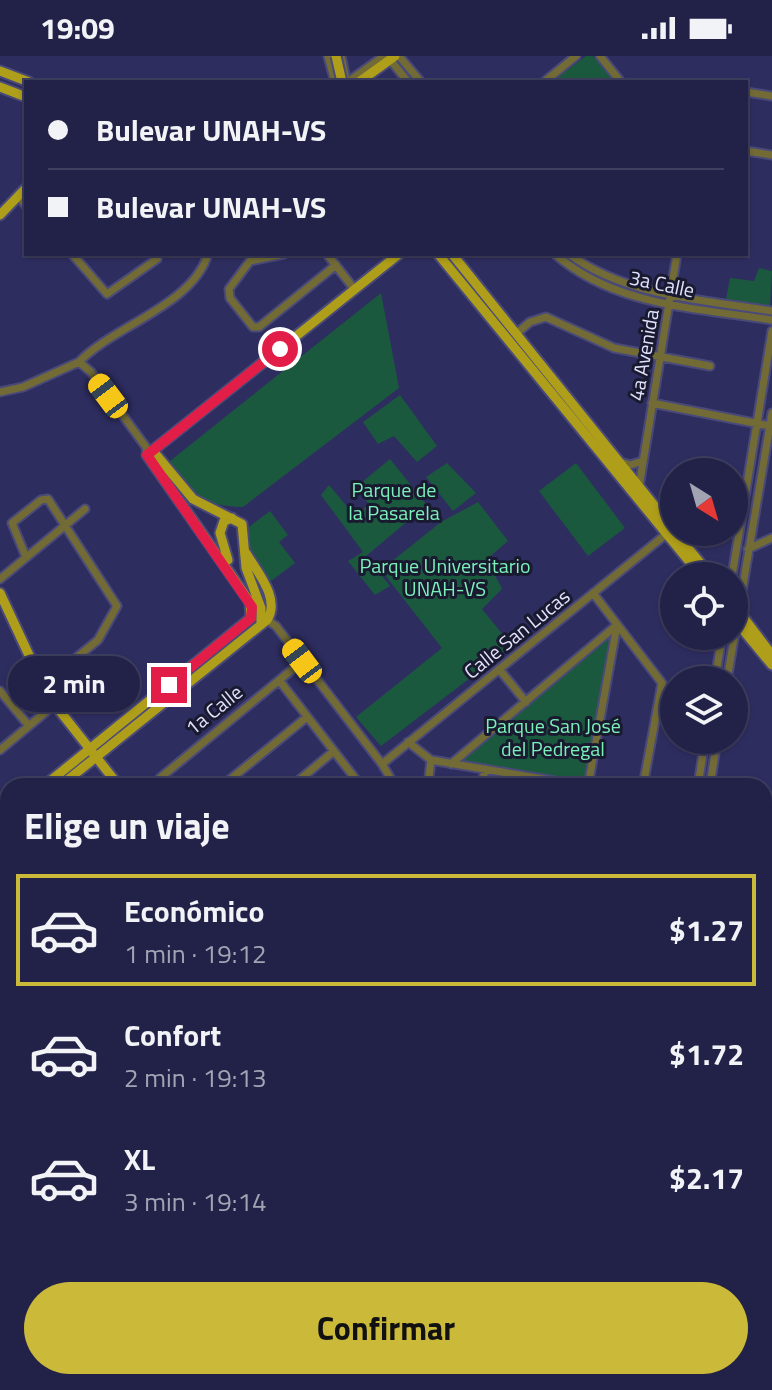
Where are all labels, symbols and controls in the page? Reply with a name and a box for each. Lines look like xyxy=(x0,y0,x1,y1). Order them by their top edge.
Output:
text: 19:09 xyxy=(40,5,115,51)
text: Bulevar UNAH-VS xyxy=(96,107,326,153)
text: Bulevar UNAH-VS xyxy=(96,184,326,230)
street label: 3a Calle xyxy=(627,262,698,306)
street label: 4a Avenida xyxy=(620,307,667,403)
route start xyxy=(262,331,298,367)
car xyxy=(84,370,132,422)
north arrow xyxy=(660,458,748,546)
map controls xyxy=(660,458,748,754)
park label: Parque de la Pasarela xyxy=(348,474,440,528)
park label: Parque Universitario UNAH-VS xyxy=(359,550,531,604)
button: locate xyxy=(660,562,748,650)
street label: Calle San Lucas xyxy=(457,581,576,686)
car xyxy=(278,635,326,687)
callout: 2 min xyxy=(9,657,141,713)
text: 2 min xyxy=(42,664,106,703)
button: layers xyxy=(660,666,748,754)
route end xyxy=(151,667,187,703)
street label: 1a Calle xyxy=(178,677,249,742)
park label: Parque San José del Pedregal xyxy=(485,710,621,764)
text: Elige un viaje xyxy=(24,798,230,853)
text: Económico xyxy=(124,888,264,934)
icon: car xyxy=(28,894,100,966)
text: $1.27 xyxy=(669,907,744,953)
text: 1 min · 19:12 xyxy=(124,934,267,973)
text: Confort xyxy=(124,1012,221,1058)
icon: car xyxy=(28,1018,100,1090)
text: $1.72 xyxy=(669,1031,744,1077)
text: 2 min · 19:13 xyxy=(124,1058,267,1097)
text: XL xyxy=(124,1136,155,1182)
icon: car xyxy=(28,1142,100,1214)
text: $2.17 xyxy=(669,1155,744,1201)
text: 3 min · 19:14 xyxy=(124,1182,267,1221)
button: Confirmar xyxy=(24,1282,748,1374)

